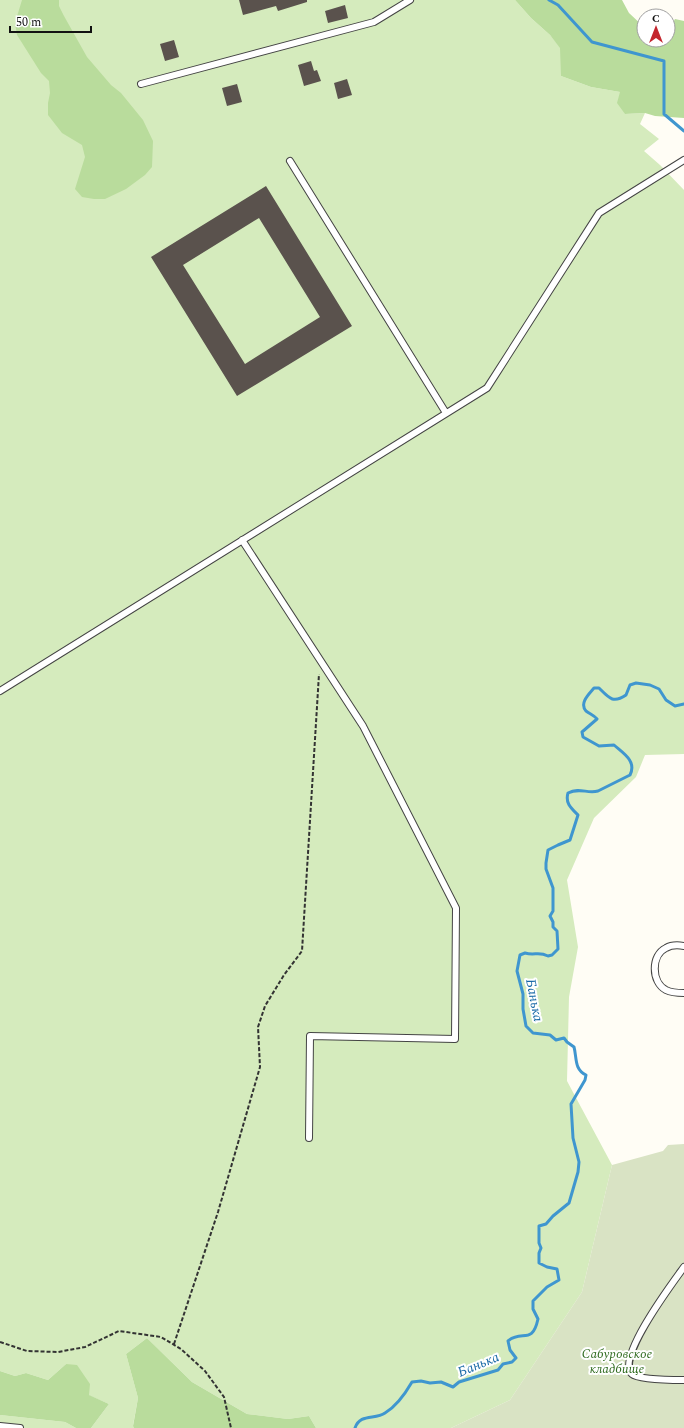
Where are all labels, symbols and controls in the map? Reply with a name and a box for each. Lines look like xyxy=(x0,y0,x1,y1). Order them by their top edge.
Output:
scale bar xyxy=(10,8,91,34)
north arrow xyxy=(636,8,676,48)
text: С xyxy=(652,10,660,27)
text: 50 m xyxy=(16,13,41,32)
water label: Банька xyxy=(520,977,549,1023)
park label: Сабуровское кладбище xyxy=(582,1344,653,1379)
water label: Банька xyxy=(454,1346,502,1383)

